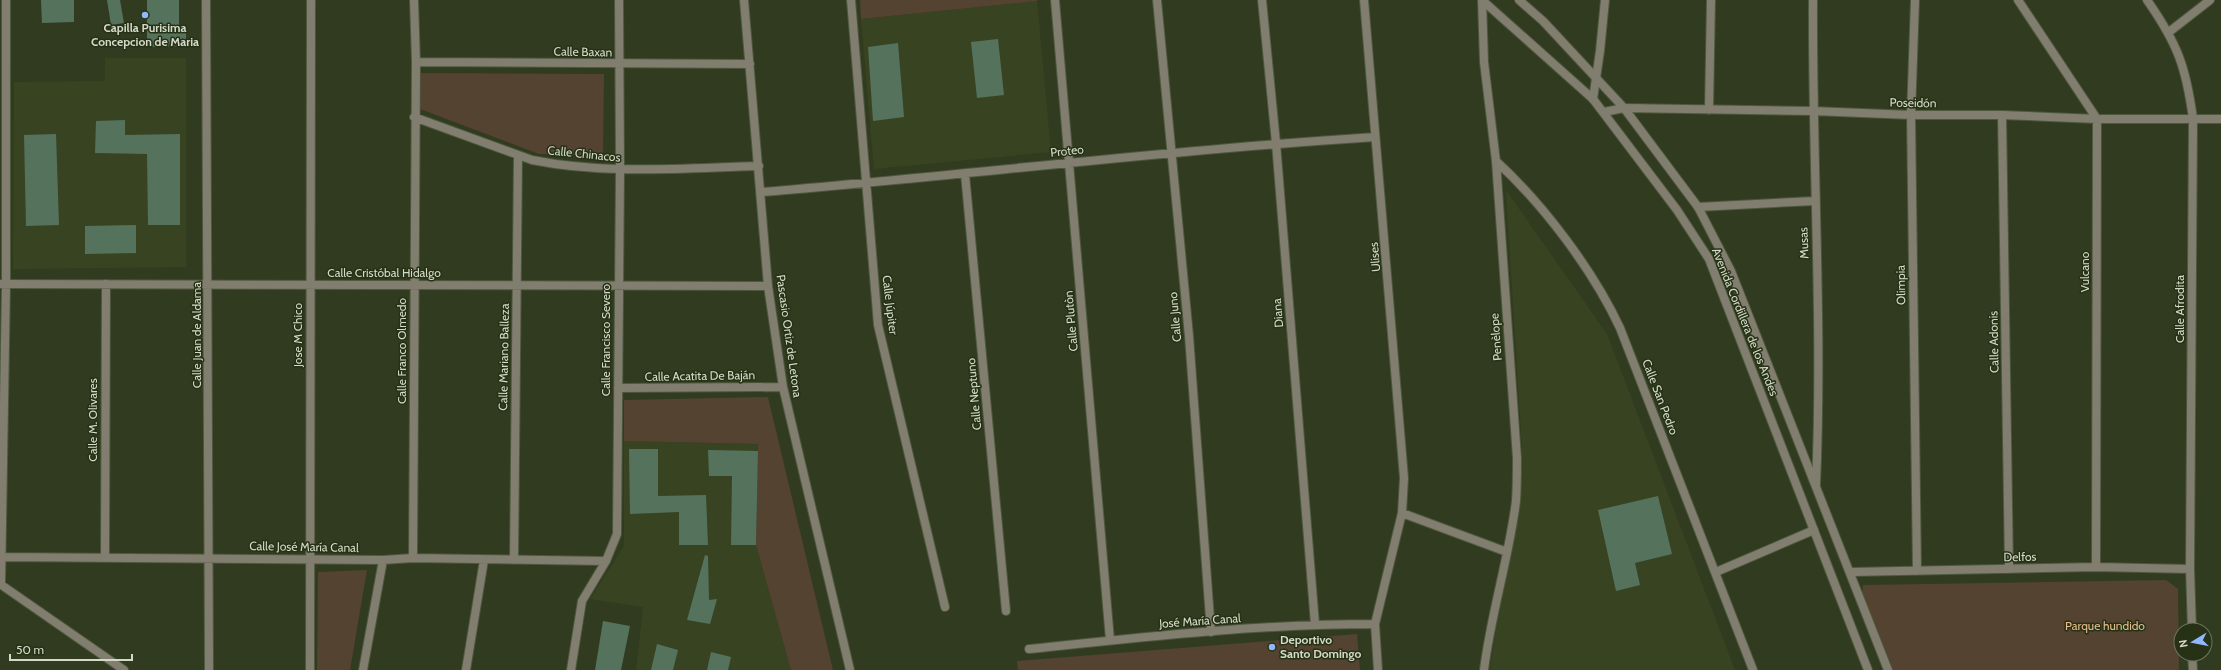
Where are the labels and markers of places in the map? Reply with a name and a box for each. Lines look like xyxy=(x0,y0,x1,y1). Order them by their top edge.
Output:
marker: Capilla Purisima Concepcion de Maria xyxy=(140,10,150,20)
place label: Capilla Purisima Concepcion de Maria xyxy=(91,20,199,49)
place label: Deportivo Santo Domingo xyxy=(1280,632,1361,661)
marker: Deportivo Santo Domingo xyxy=(1267,642,1277,652)

